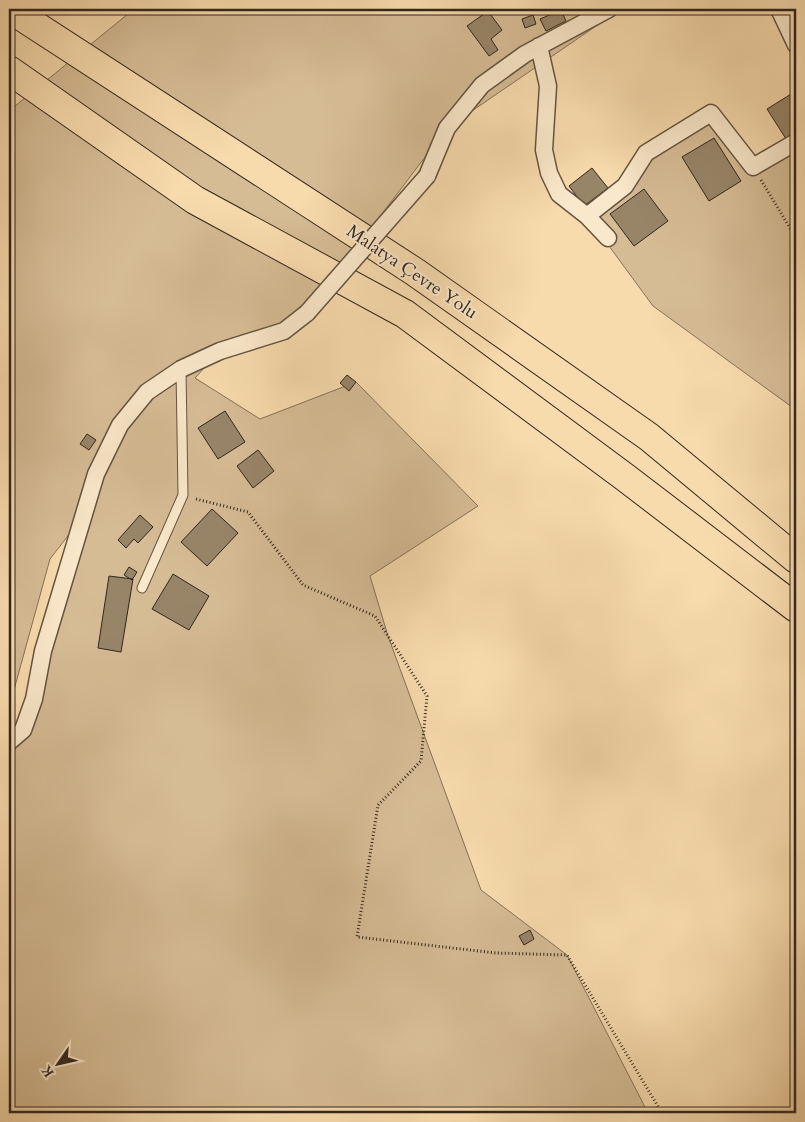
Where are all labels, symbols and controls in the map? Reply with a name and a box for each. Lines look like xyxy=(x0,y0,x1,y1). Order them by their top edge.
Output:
street label: Malatya Çevre Yolu xyxy=(342,219,483,325)
north arrow xyxy=(32,1040,82,1090)
text: K xyxy=(36,1060,59,1081)

